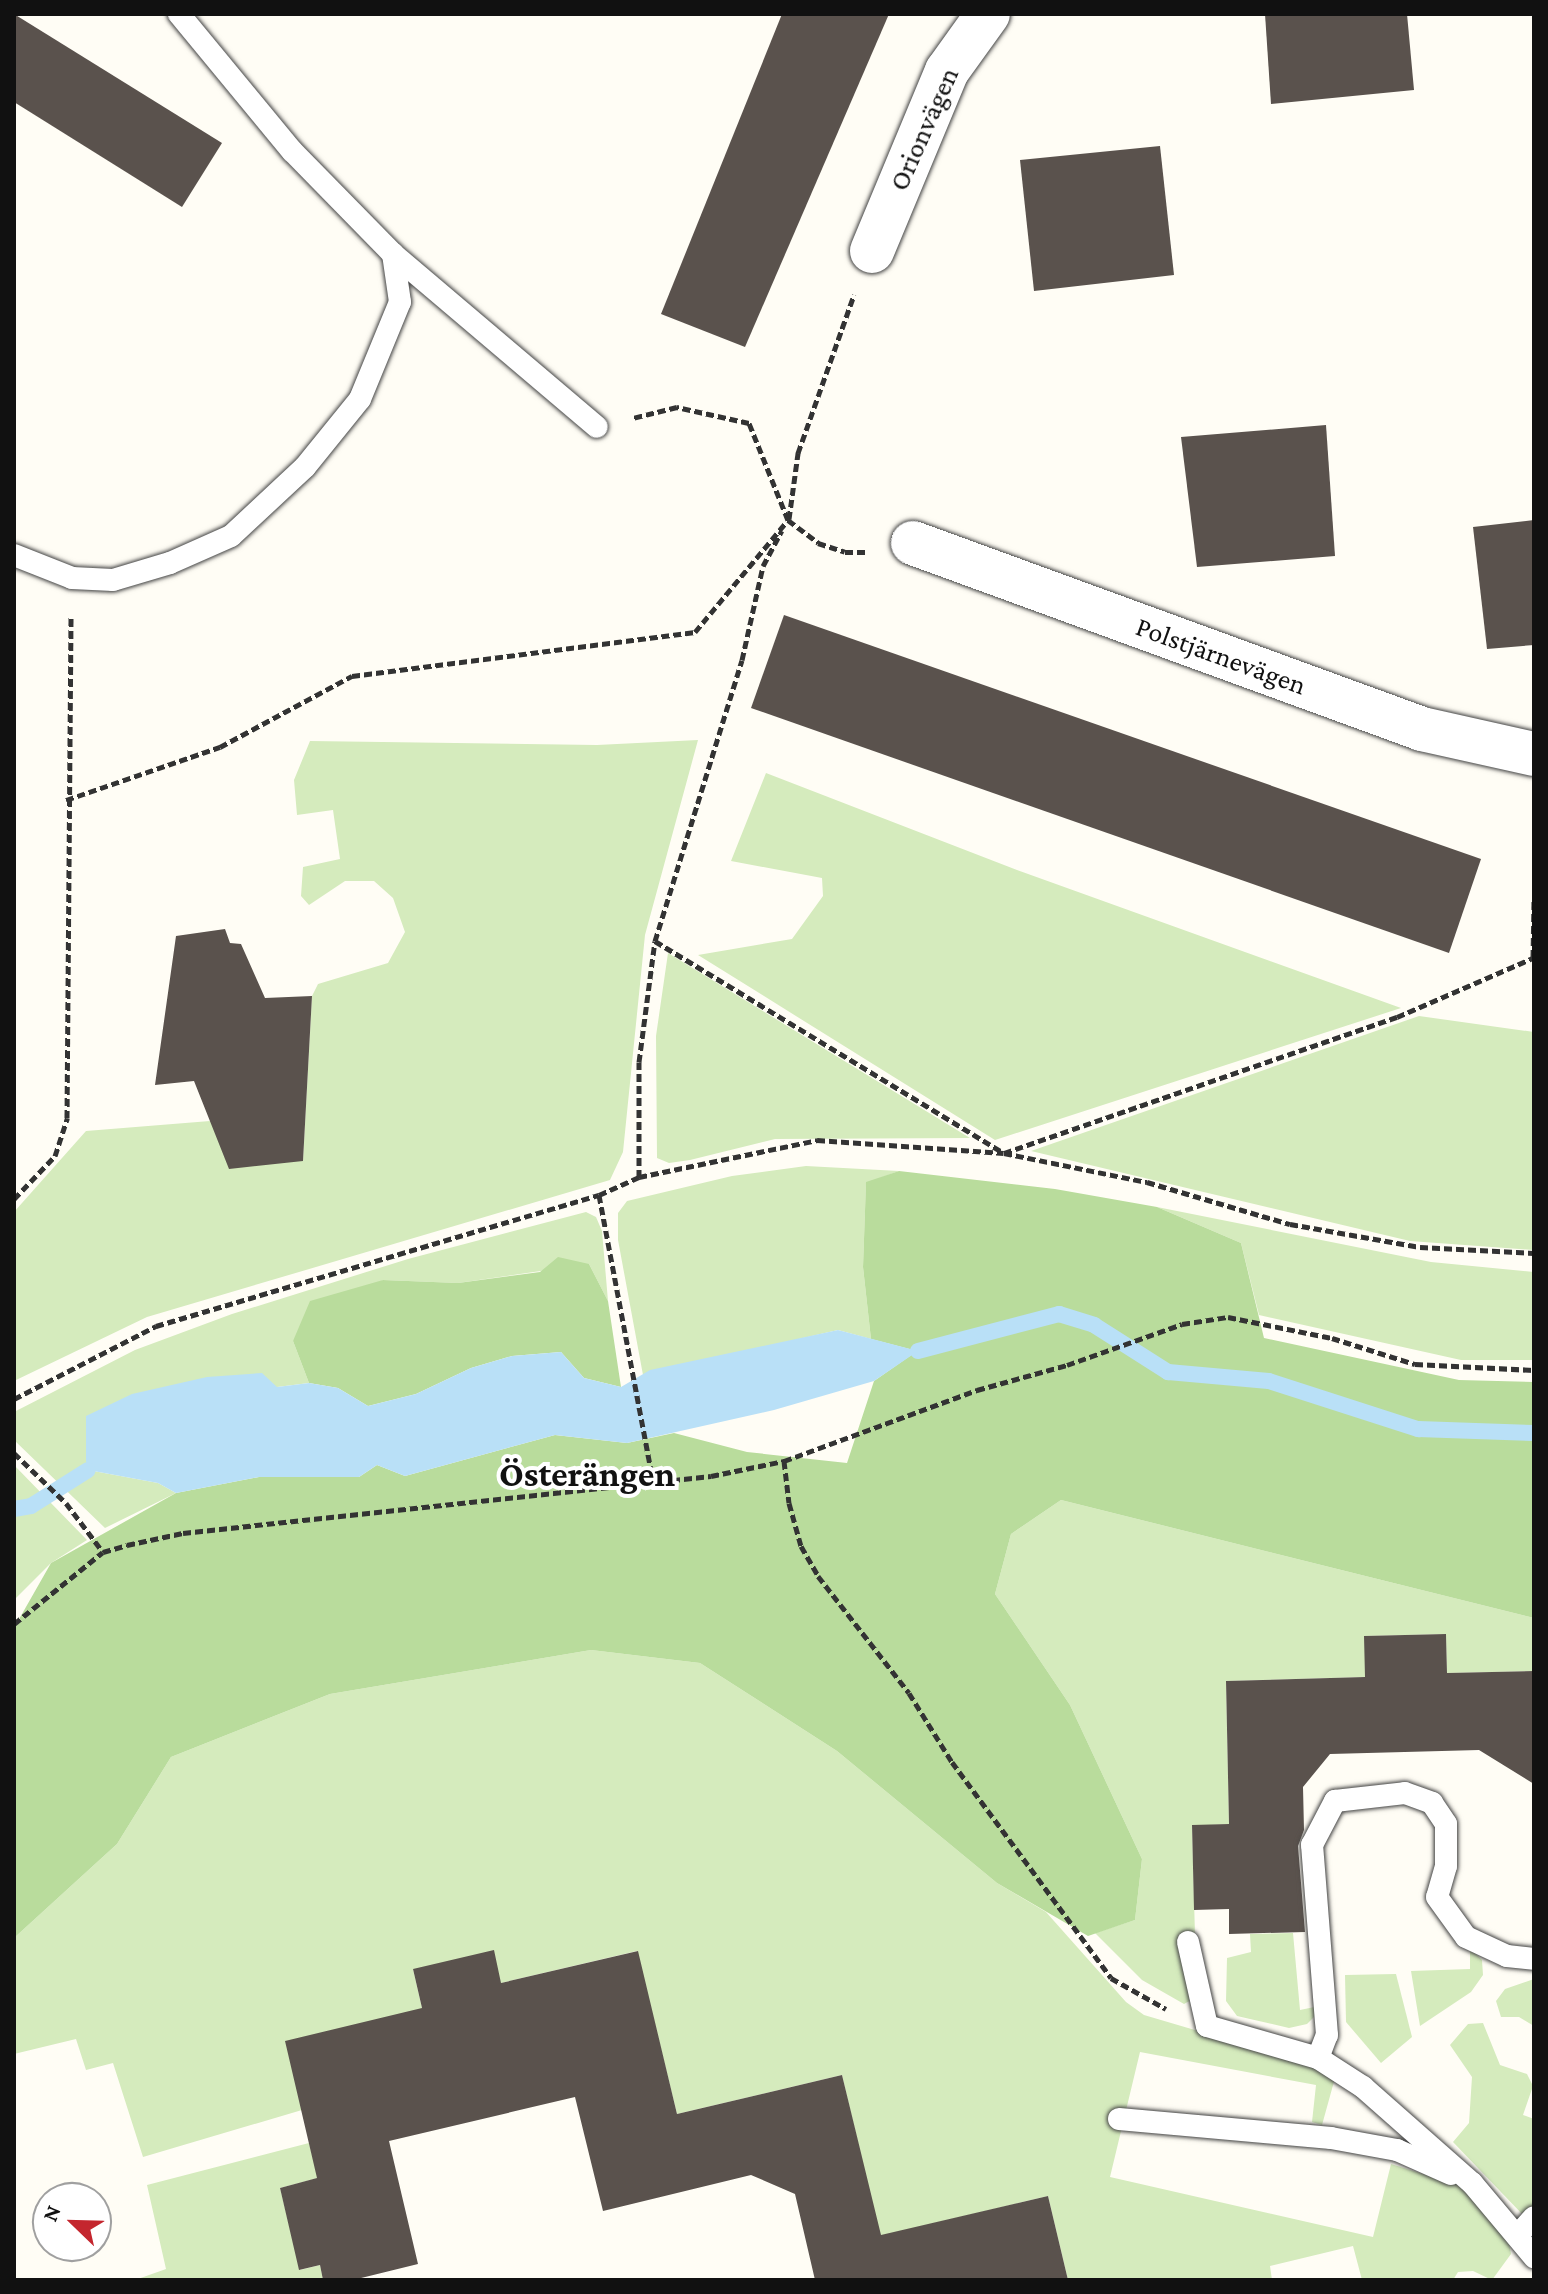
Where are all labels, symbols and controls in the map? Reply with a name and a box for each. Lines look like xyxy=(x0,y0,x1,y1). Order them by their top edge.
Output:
street label: Orionvägen xyxy=(882,62,966,196)
street label: Polstjärnevägen xyxy=(1131,610,1311,702)
district label: Österängen xyxy=(499,1453,675,1497)
north arrow xyxy=(32,2182,112,2262)
text: N xyxy=(37,2201,66,2225)

